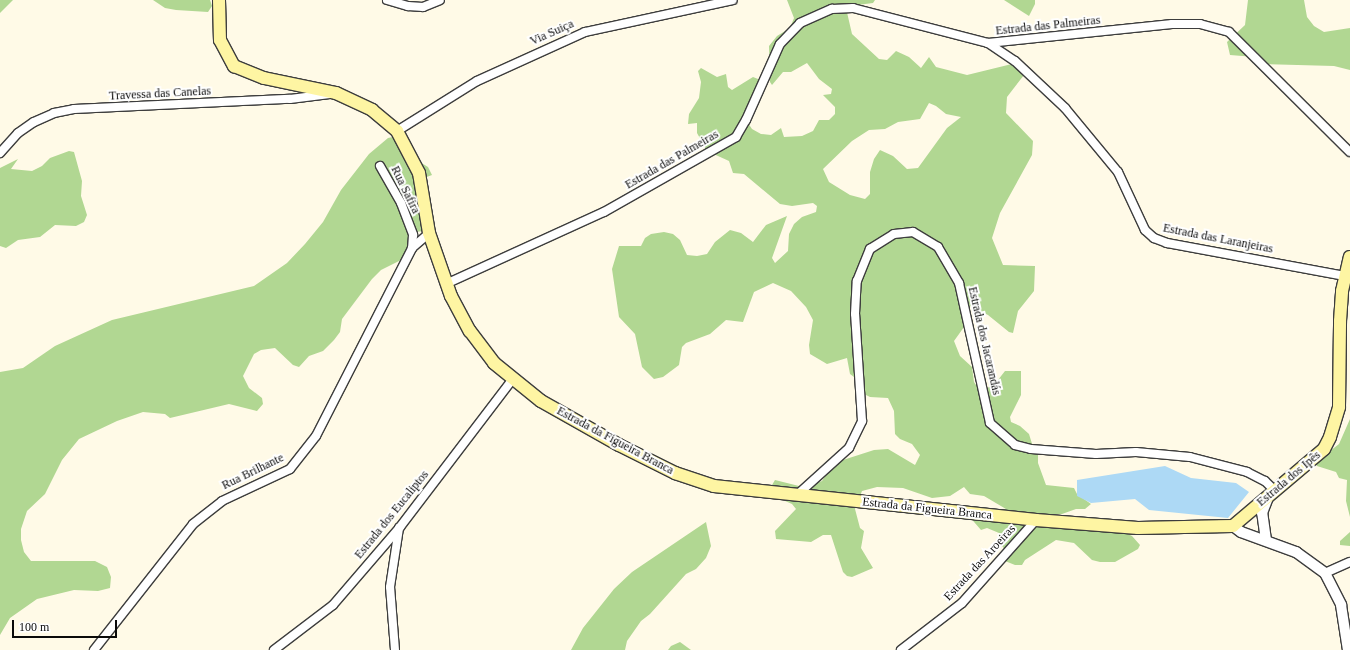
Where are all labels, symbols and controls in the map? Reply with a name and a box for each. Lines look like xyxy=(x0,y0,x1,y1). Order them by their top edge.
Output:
street label: Estrada das Palmeiras xyxy=(995,13,1101,39)
street label: Via Suiça xyxy=(528,17,576,49)
street label: Travessa das Canelas xyxy=(109,84,211,104)
street label: Estrada das Palmeiras xyxy=(623,127,721,193)
street label: Rua Safira xyxy=(387,164,423,216)
street label: Estrada das Laranjeiras xyxy=(1162,221,1274,257)
street label: Estrada dos Jacarandás xyxy=(965,285,1003,397)
street label: Estrada da Figueira Branca xyxy=(554,404,676,478)
street label: Estrada dos Ipês xyxy=(1254,448,1324,510)
street label: Rua Brilhante xyxy=(220,451,286,493)
street label: Estrada dos Eucaliptos xyxy=(352,468,432,562)
street label: Estrada da Figueira Branca xyxy=(861,495,993,523)
street label: Estrada das Aroeiras xyxy=(941,522,1019,604)
scale bar xyxy=(14,612,119,638)
text: 100 m xyxy=(19,620,49,634)

